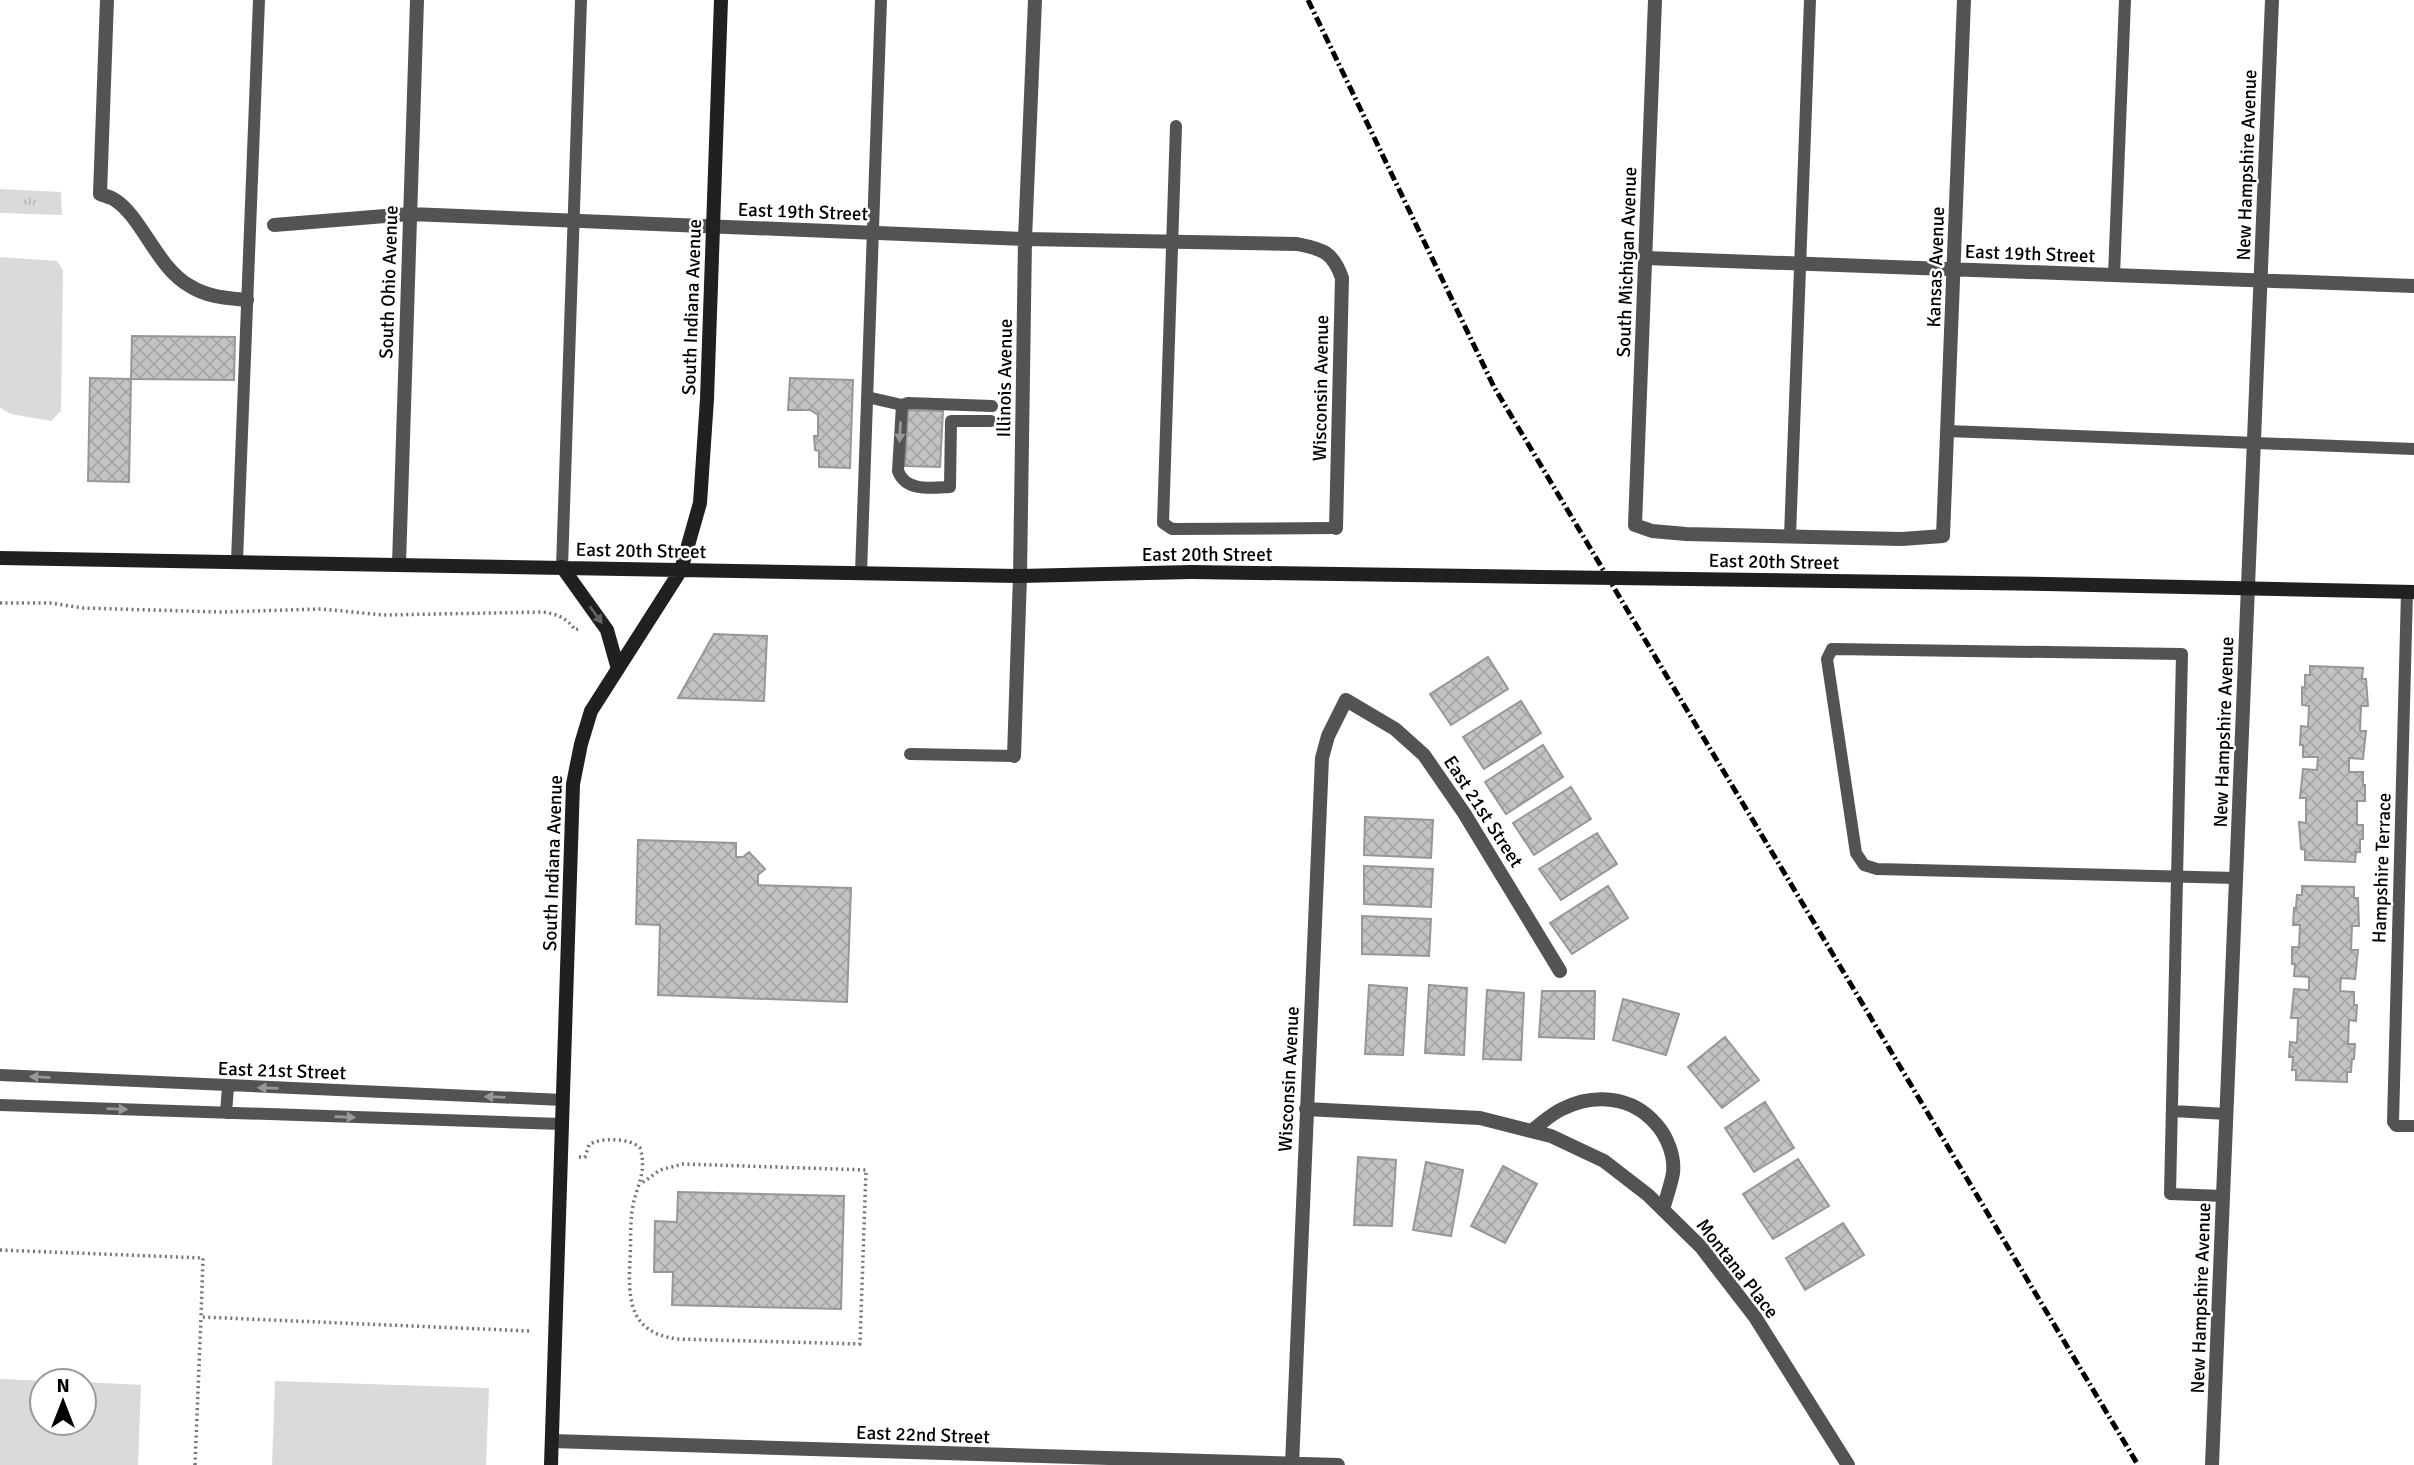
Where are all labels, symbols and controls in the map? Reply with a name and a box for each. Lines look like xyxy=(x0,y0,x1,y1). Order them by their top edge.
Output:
street label: New Hampshire Avenue xyxy=(2232,69,2262,261)
street label: South Michigan Avenue xyxy=(1612,166,1642,358)
street label: East 19th Street xyxy=(737,198,869,226)
street label: South Ohio Avenue xyxy=(374,205,404,359)
street label: Kansas Avenue xyxy=(1922,206,1950,328)
street label: South Indiana Avenue xyxy=(677,218,707,396)
street label: East 19th Street xyxy=(1964,240,2096,268)
street label: Wisconsin Avenue xyxy=(1308,315,1334,461)
street label: Illinois Avenue xyxy=(992,318,1018,438)
one-way arrow xyxy=(895,421,906,443)
street label: East 20th Street xyxy=(575,538,707,564)
street label: East 20th Street xyxy=(1142,543,1273,567)
street label: East 20th Street xyxy=(1708,549,1840,575)
one-way arrow xyxy=(589,606,603,624)
street label: New Hampshire Avenue xyxy=(2209,636,2239,828)
street label: East 21st Street xyxy=(1438,751,1528,872)
street label: South Indiana Avenue xyxy=(538,774,568,952)
street label: Hampshire Terrace xyxy=(2367,792,2397,944)
street label: Wisconsin Avenue xyxy=(1273,1005,1305,1153)
street label: East 21st Street xyxy=(217,1057,347,1085)
one-way arrow xyxy=(29,1072,51,1083)
one-way arrow xyxy=(256,1083,278,1094)
one-way arrow xyxy=(484,1092,506,1103)
one-way arrow xyxy=(106,1103,128,1114)
one-way arrow xyxy=(334,1111,356,1123)
street label: New Hampshire Avenue xyxy=(2186,1202,2216,1394)
street label: Montana Place xyxy=(1691,1214,1784,1323)
north arrow xyxy=(28,1367,98,1437)
text: N xyxy=(56,1374,70,1398)
street label: East 22nd Street xyxy=(856,1421,991,1449)

